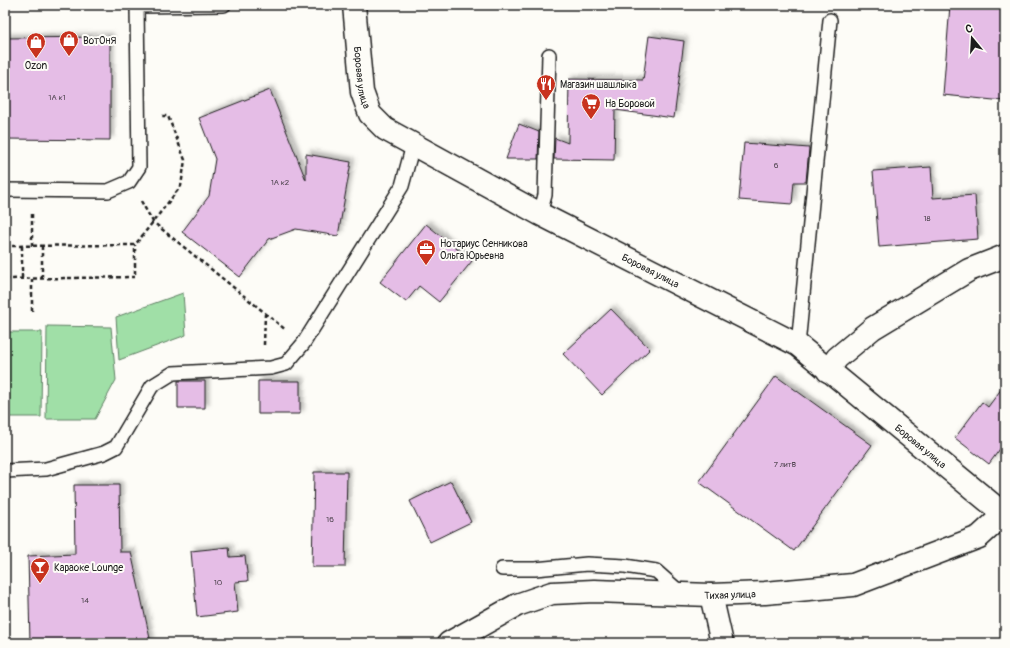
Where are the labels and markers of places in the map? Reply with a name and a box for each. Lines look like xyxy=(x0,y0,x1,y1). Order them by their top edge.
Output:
shop icon: ВотОнЯ xyxy=(58,29,80,57)
shop icon: Ozon xyxy=(25,31,47,59)
place label: ВотОнЯ xyxy=(83,35,116,47)
place label: Ozon xyxy=(25,60,48,72)
restaurant icon: Магазин шашлыка xyxy=(535,73,557,101)
place label: Магазин шашлыка xyxy=(560,79,637,91)
supermarket icon: На Боровой xyxy=(580,92,602,120)
place label: На Боровой xyxy=(605,98,655,110)
office icon: Нотариус Сенникова Ольга Юрьевна xyxy=(415,238,437,266)
place label: Нотариус Сенникова Ольга Юрьевна xyxy=(440,238,528,262)
bar icon: Караоке Lounge xyxy=(29,556,51,584)
place label: Караоке Lounge xyxy=(54,562,123,574)

